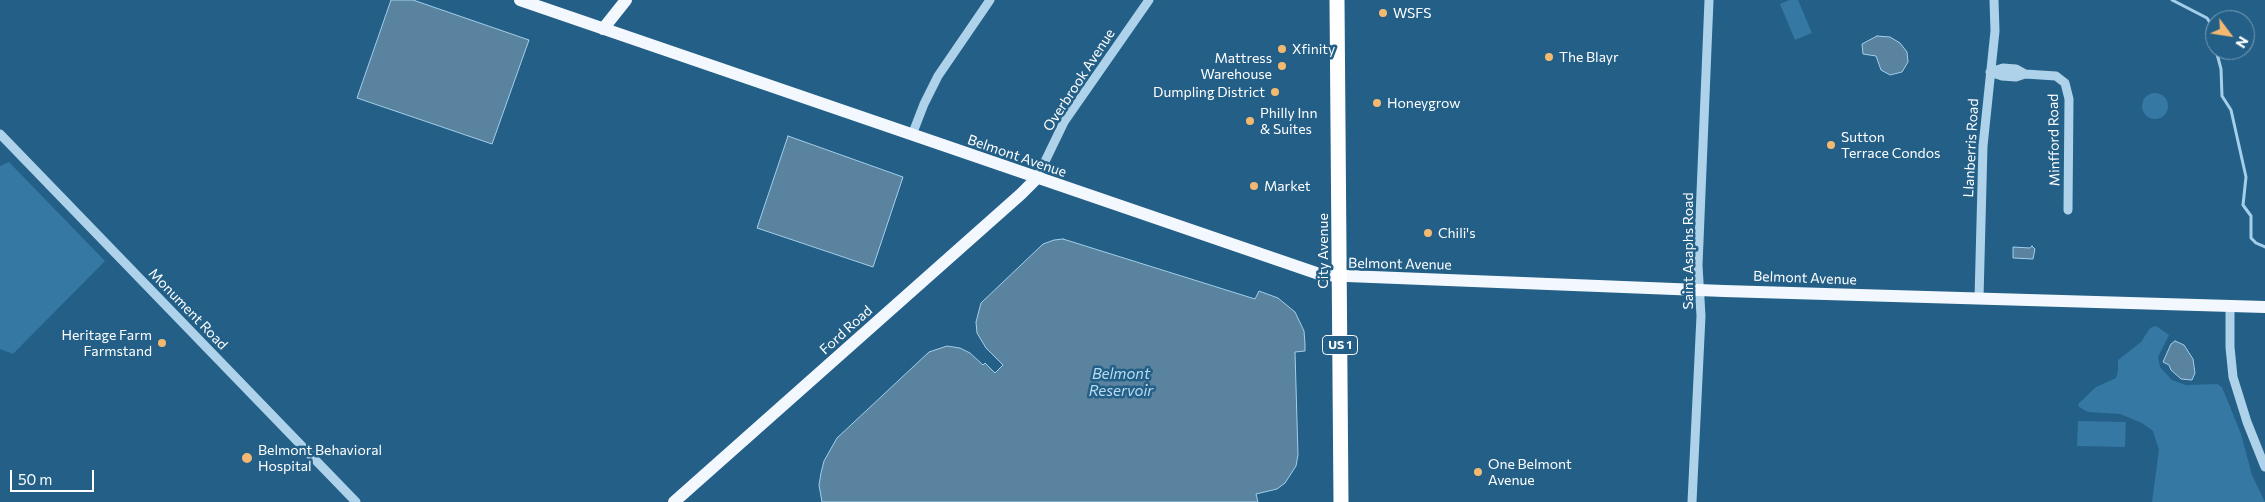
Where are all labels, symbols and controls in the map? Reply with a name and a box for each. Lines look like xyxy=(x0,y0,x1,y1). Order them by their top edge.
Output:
place label: WSFS xyxy=(1393,5,1431,21)
marker: WSFS xyxy=(1377,7,1389,19)
north arrow xyxy=(2205,10,2255,60)
street label: Overbrook Avenue xyxy=(1040,26,1118,134)
text: N xyxy=(2232,34,2252,51)
place label: Xfinity xyxy=(1292,41,1335,57)
marker: Xfinity xyxy=(1276,43,1288,55)
place label: The Blayr xyxy=(1559,49,1619,65)
place label: Mattress Warehouse xyxy=(1200,50,1272,82)
marker: The Blayr xyxy=(1543,51,1555,63)
marker: Mattress Warehouse xyxy=(1276,60,1288,72)
place label: Dumpling District xyxy=(1153,84,1265,100)
marker: Dumpling District xyxy=(1269,86,1281,98)
street label: Minfford Road xyxy=(2045,94,2063,186)
place label: Honeygrow xyxy=(1387,95,1460,111)
marker: Honeygrow xyxy=(1371,97,1383,109)
street label: Llanberris Road xyxy=(1960,98,1982,198)
place label: Philly Inn & Suites xyxy=(1260,105,1317,138)
marker: Philly Inn & Suites xyxy=(1244,115,1256,127)
place label: Sutton Terrace Condos xyxy=(1841,129,1940,162)
street label: Belmont Avenue xyxy=(965,131,1069,181)
marker: Sutton Terrace Condos xyxy=(1825,139,1837,151)
place label: Market xyxy=(1264,178,1310,194)
marker: Market xyxy=(1248,180,1260,192)
street label: Saint Asaphs Road xyxy=(1680,193,1696,309)
street label: City Avenue xyxy=(1315,213,1331,289)
place label: Chili's xyxy=(1438,225,1476,241)
marker: Chili's xyxy=(1422,227,1434,239)
street label: Belmont Avenue xyxy=(1348,255,1452,273)
street label: Monument Road xyxy=(145,265,231,353)
street label: Belmont Avenue xyxy=(1753,268,1857,288)
street label: Ford Road xyxy=(816,302,876,358)
place label: Heritage Farm Farmstand xyxy=(61,327,152,360)
road number: US 1 xyxy=(1322,336,1358,354)
marker: Heritage Farm Farmstand xyxy=(156,337,168,349)
water label: Belmont Reservoir xyxy=(1089,365,1153,400)
place label: Belmont Behavioral Hospital xyxy=(258,442,382,474)
marker: Belmont Behavioral Hospital xyxy=(240,451,254,465)
place label: One Belmont Avenue xyxy=(1488,456,1572,488)
scale bar xyxy=(12,460,96,492)
marker: One Belmont Avenue xyxy=(1472,466,1484,478)
text: 50 m xyxy=(18,470,52,488)

